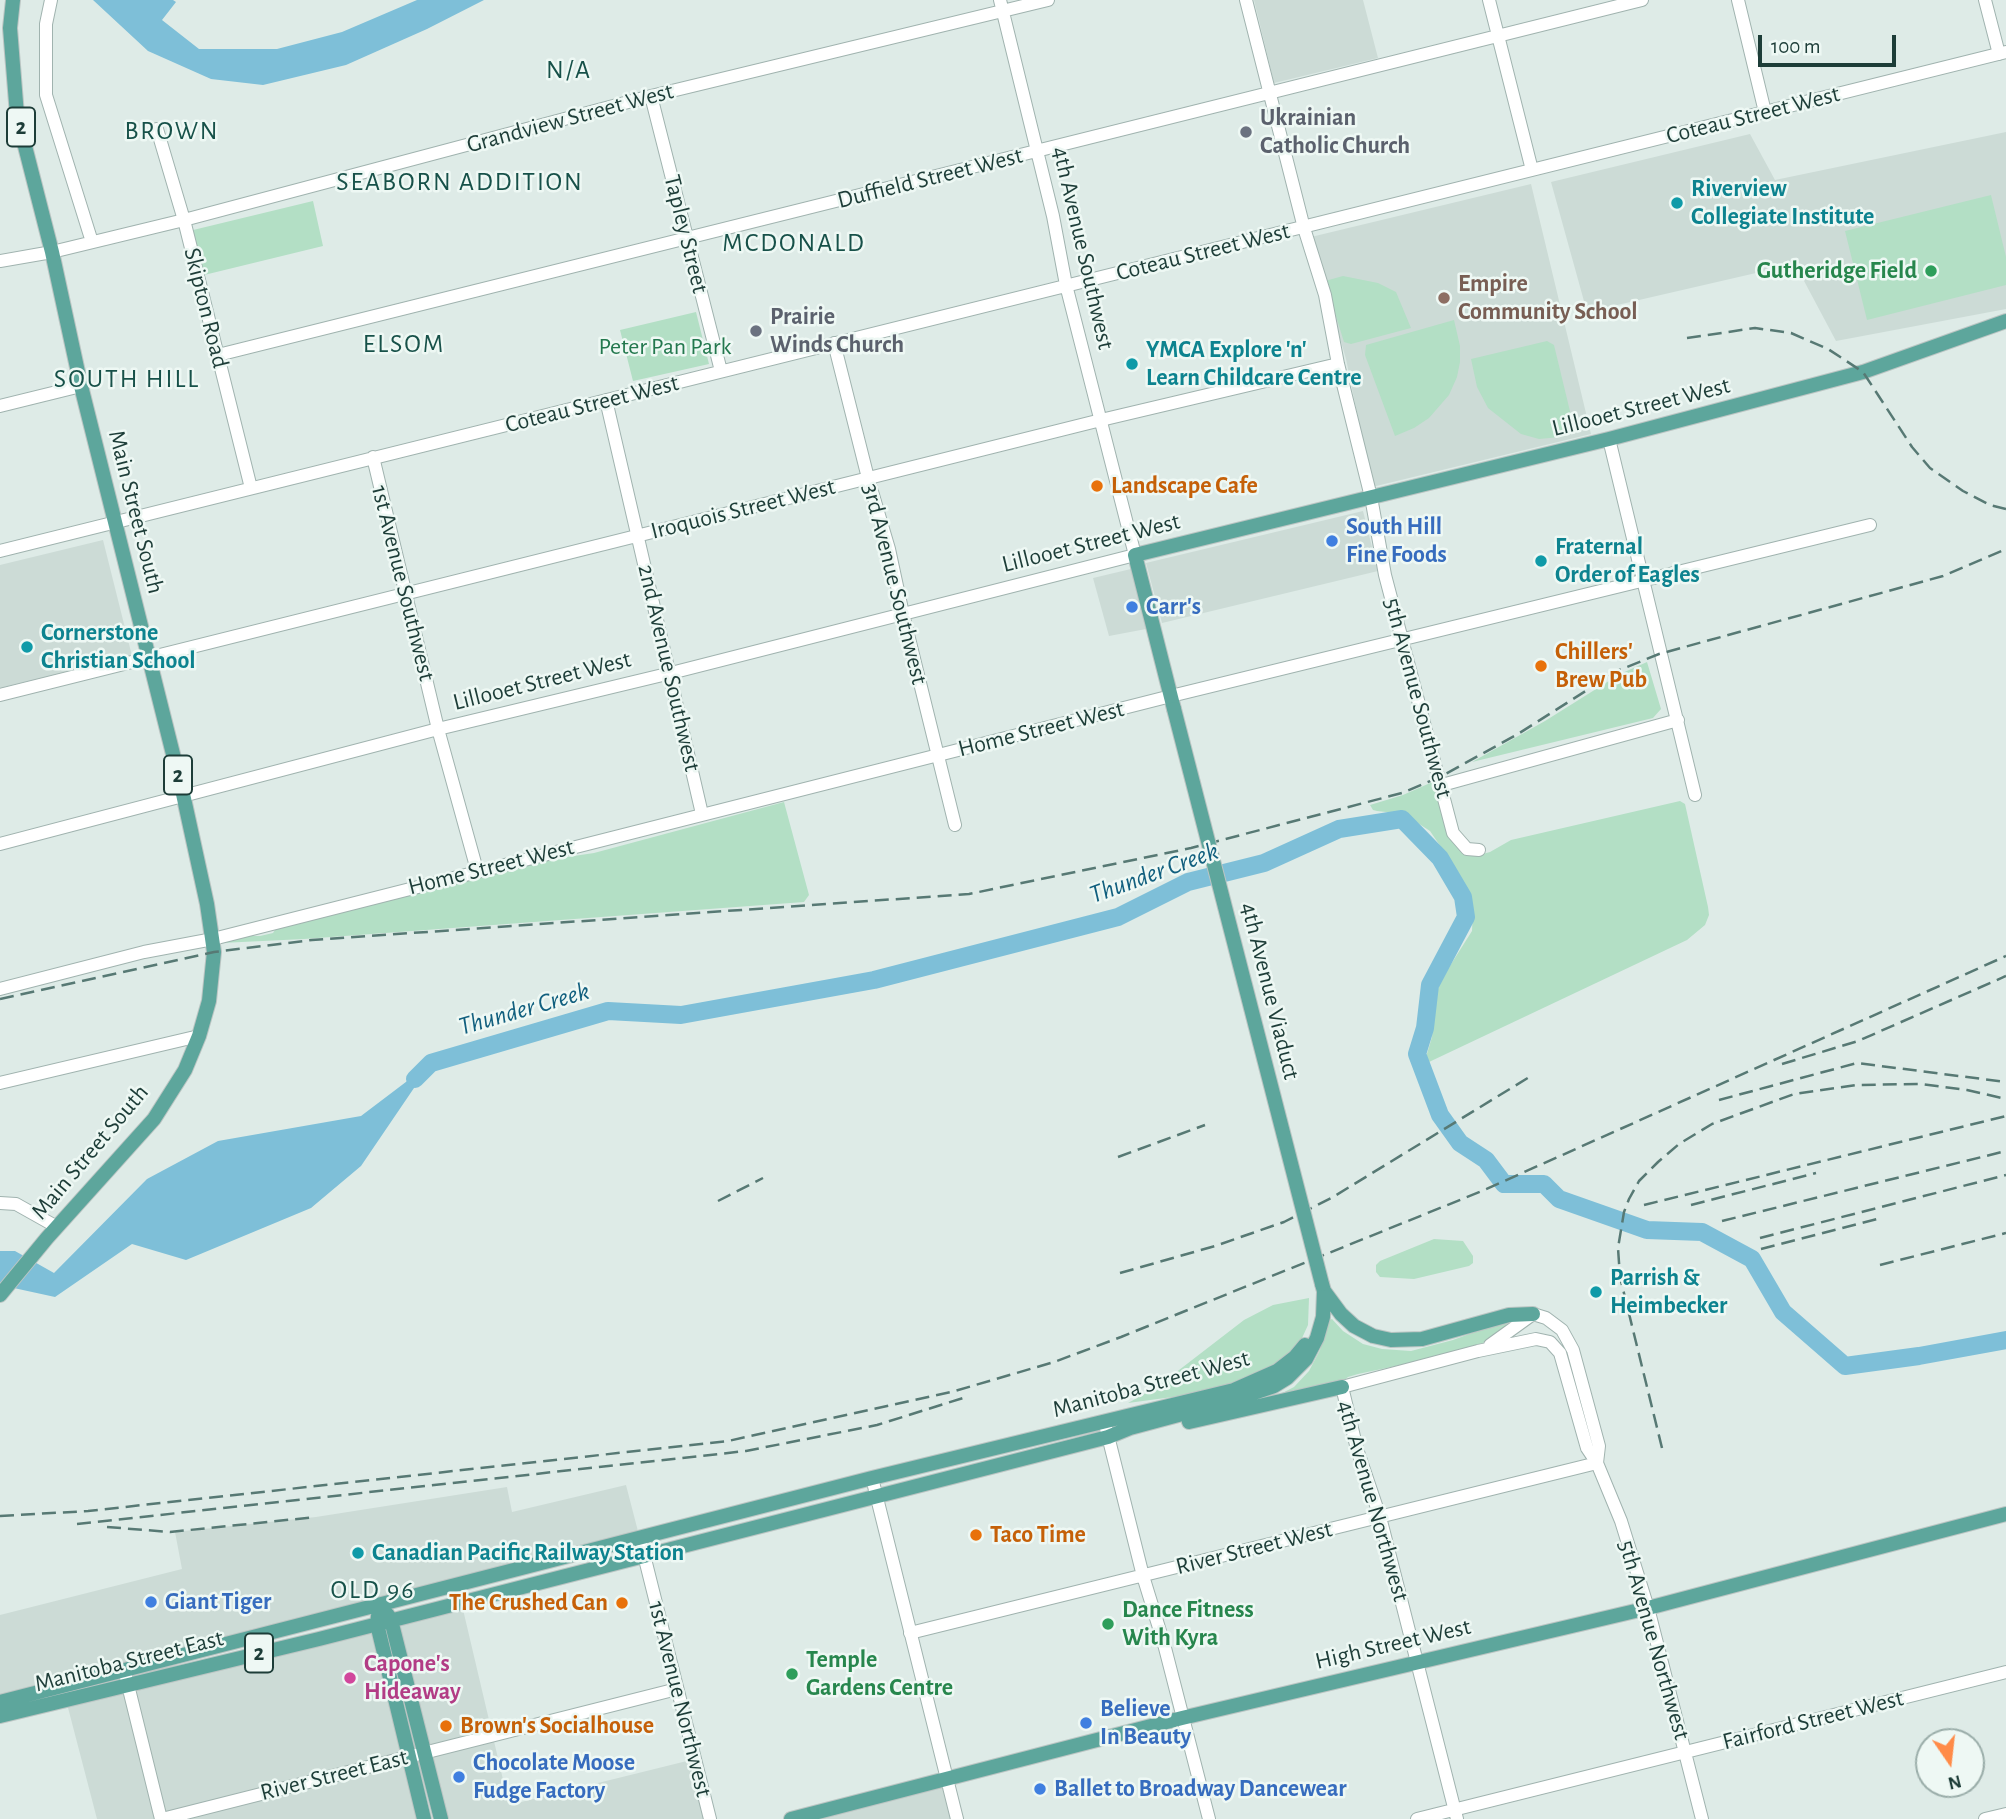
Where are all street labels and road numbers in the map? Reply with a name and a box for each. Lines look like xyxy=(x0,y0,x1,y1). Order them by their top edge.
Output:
street label: Grandview Street West xyxy=(464,77,676,159)
street label: Coteau Street West xyxy=(1663,80,1843,150)
road number: 2 xyxy=(7,108,35,146)
street label: Duffield Street West xyxy=(834,141,1026,215)
street label: 4th Avenue Southwest xyxy=(1046,144,1120,352)
street label: Tapley Street xyxy=(657,172,715,296)
street label: Coteau Street West xyxy=(1113,217,1293,287)
street label: Skipton Road xyxy=(177,245,235,371)
street label: Coteau Street West xyxy=(502,369,682,439)
street label: Lillooet Street West xyxy=(1549,371,1733,443)
street label: Main Street South xyxy=(102,427,170,597)
street label: Iroquois Street West xyxy=(648,472,838,546)
street label: 3rd Avenue Southwest xyxy=(856,481,934,687)
street label: 1st Avenue Southwest xyxy=(365,482,441,684)
street label: Lillooet Street West xyxy=(999,507,1183,579)
street label: 2nd Avenue Southwest xyxy=(631,562,707,774)
street label: 5th Avenue Southwest xyxy=(1377,595,1459,801)
street label: Lillooet Street West xyxy=(450,645,634,717)
street label: Home Street West xyxy=(955,694,1127,764)
road number: 2 xyxy=(164,755,192,794)
street label: Home Street West xyxy=(405,832,577,902)
street label: 4th Avenue Viaduct xyxy=(1234,899,1306,1083)
street label: Main Street South xyxy=(25,1079,155,1225)
street label: Manitoba Street West xyxy=(1049,1344,1253,1424)
street label: 4th Avenue Northwest xyxy=(1331,1397,1415,1605)
street label: River Street West xyxy=(1173,1515,1335,1581)
street label: 5th Avenue Northwest xyxy=(1612,1537,1696,1743)
street label: 1st Avenue Northwest xyxy=(642,1598,718,1800)
street label: High Street West xyxy=(1312,1612,1474,1676)
street label: Manitoba Street East xyxy=(32,1624,226,1698)
road number: 2 xyxy=(245,1634,273,1672)
street label: Fairford Street West xyxy=(1720,1684,1906,1756)
street label: River Street East xyxy=(257,1743,411,1807)

